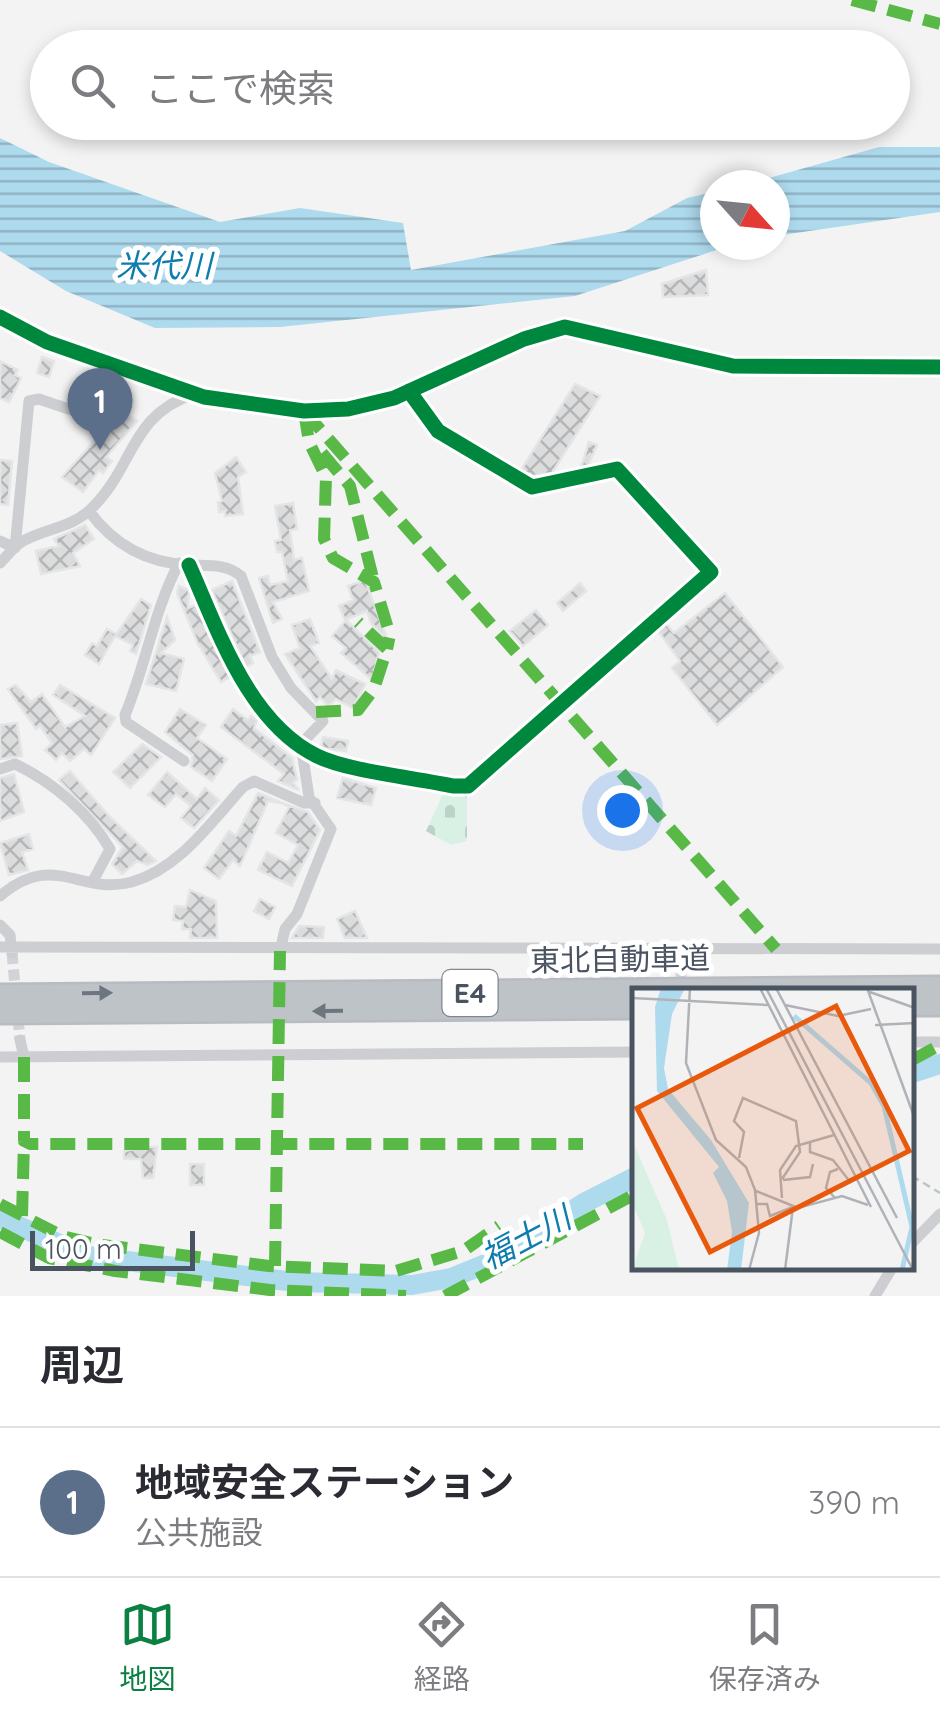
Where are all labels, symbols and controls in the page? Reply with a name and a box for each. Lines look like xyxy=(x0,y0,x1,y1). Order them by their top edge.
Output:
search box xyxy=(30,30,910,140)
icon: search xyxy=(65,58,120,113)
text: ここで検索 xyxy=(145,64,335,112)
north arrow xyxy=(700,170,790,260)
water label: 米代川 xyxy=(116,245,215,285)
pin: 1 xyxy=(68,368,132,450)
your location xyxy=(597,785,648,836)
street label: 東北自動車道 xyxy=(530,938,710,980)
road number: E4 xyxy=(442,970,498,1016)
one-way arrow xyxy=(82,985,114,1001)
inset map xyxy=(632,988,915,1271)
one-way arrow xyxy=(311,1003,343,1019)
water label: 福士川 xyxy=(474,1196,580,1277)
scale bar xyxy=(30,1226,195,1270)
text: 100 m xyxy=(45,1231,122,1266)
text: 周辺 xyxy=(40,1338,124,1391)
text: 地域安全ステーション xyxy=(135,1458,514,1506)
text: 1 xyxy=(66,1482,79,1522)
text: 390 m xyxy=(808,1482,900,1522)
text: 公共施設 xyxy=(135,1512,263,1552)
tab: 地図 xyxy=(119,1597,175,1697)
tab: 経路 xyxy=(414,1597,470,1697)
tab: 保存済み xyxy=(709,1597,821,1697)

